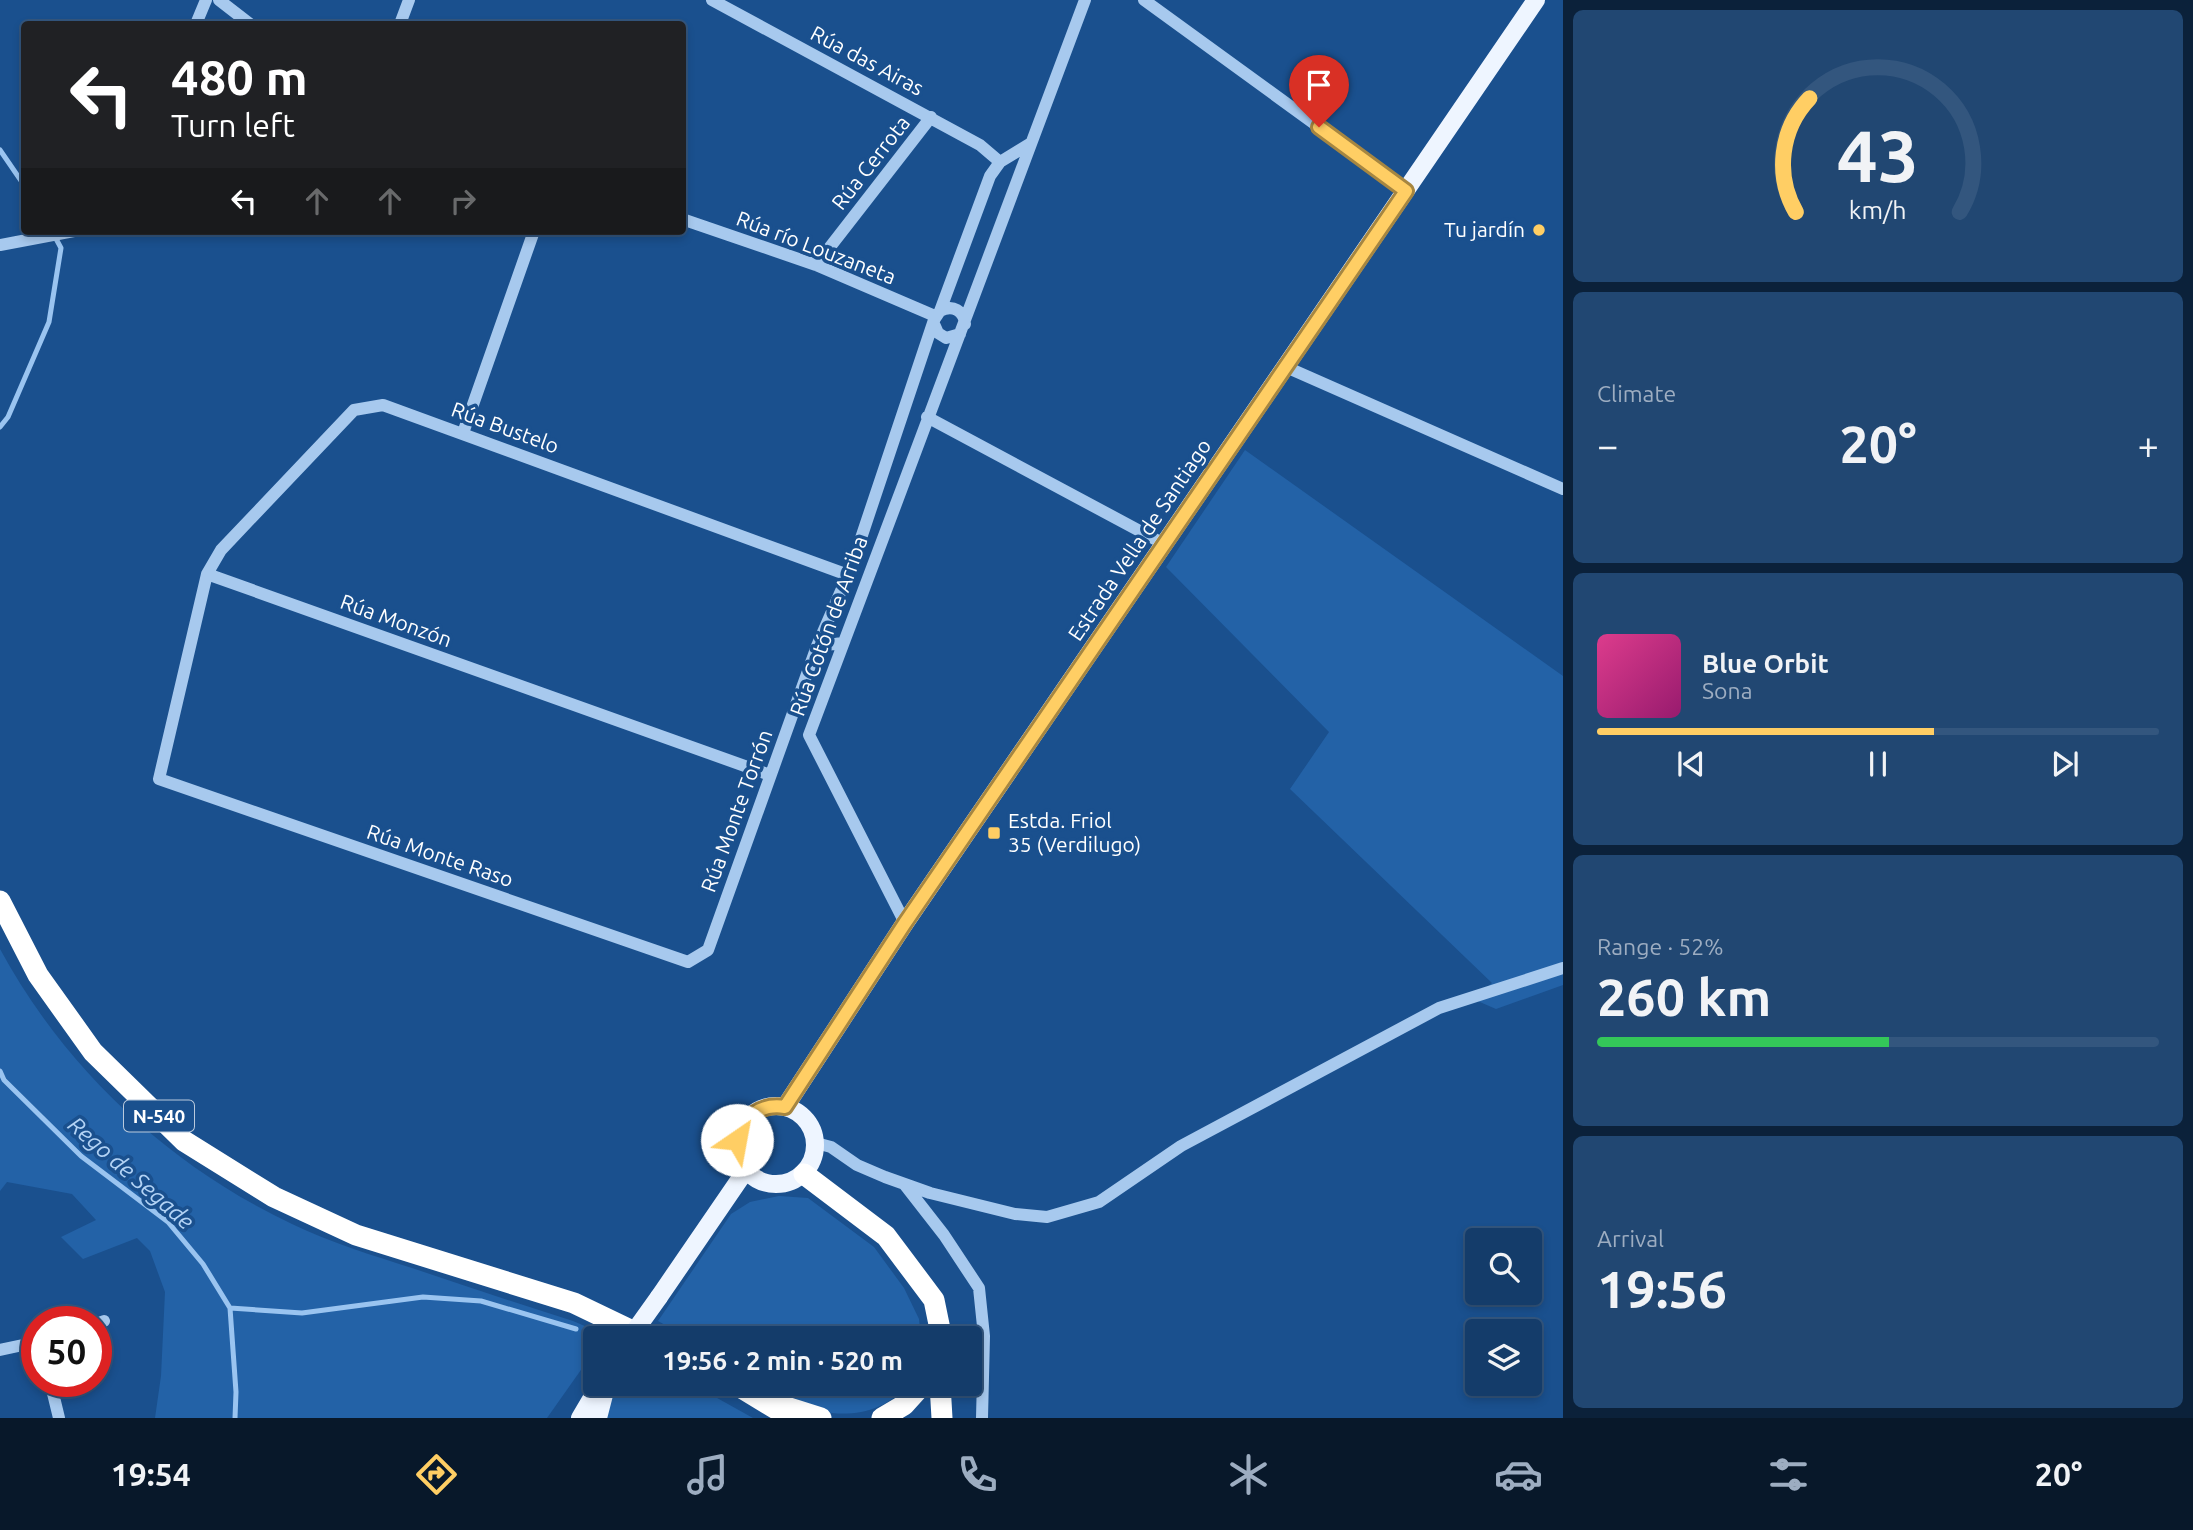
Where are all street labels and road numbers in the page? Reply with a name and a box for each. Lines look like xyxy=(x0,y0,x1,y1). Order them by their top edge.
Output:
street label: Rúa das Airas xyxy=(807,20,928,100)
street label: Rúa Cerrota xyxy=(826,111,914,214)
street label: Rúa río Louzaneta xyxy=(733,206,899,289)
street label: Rúa Bustelo xyxy=(448,397,562,458)
street label: Estrada Vella de Santiago xyxy=(1063,434,1216,645)
street label: Rúa Cotón de Arriba xyxy=(784,532,872,719)
street label: Rúa Monzón xyxy=(337,589,455,651)
street label: Rúa Monte Torrón xyxy=(696,726,777,895)
street label: Rúa Monte Raso xyxy=(364,819,517,891)
road number: N-540 xyxy=(124,1100,194,1132)

